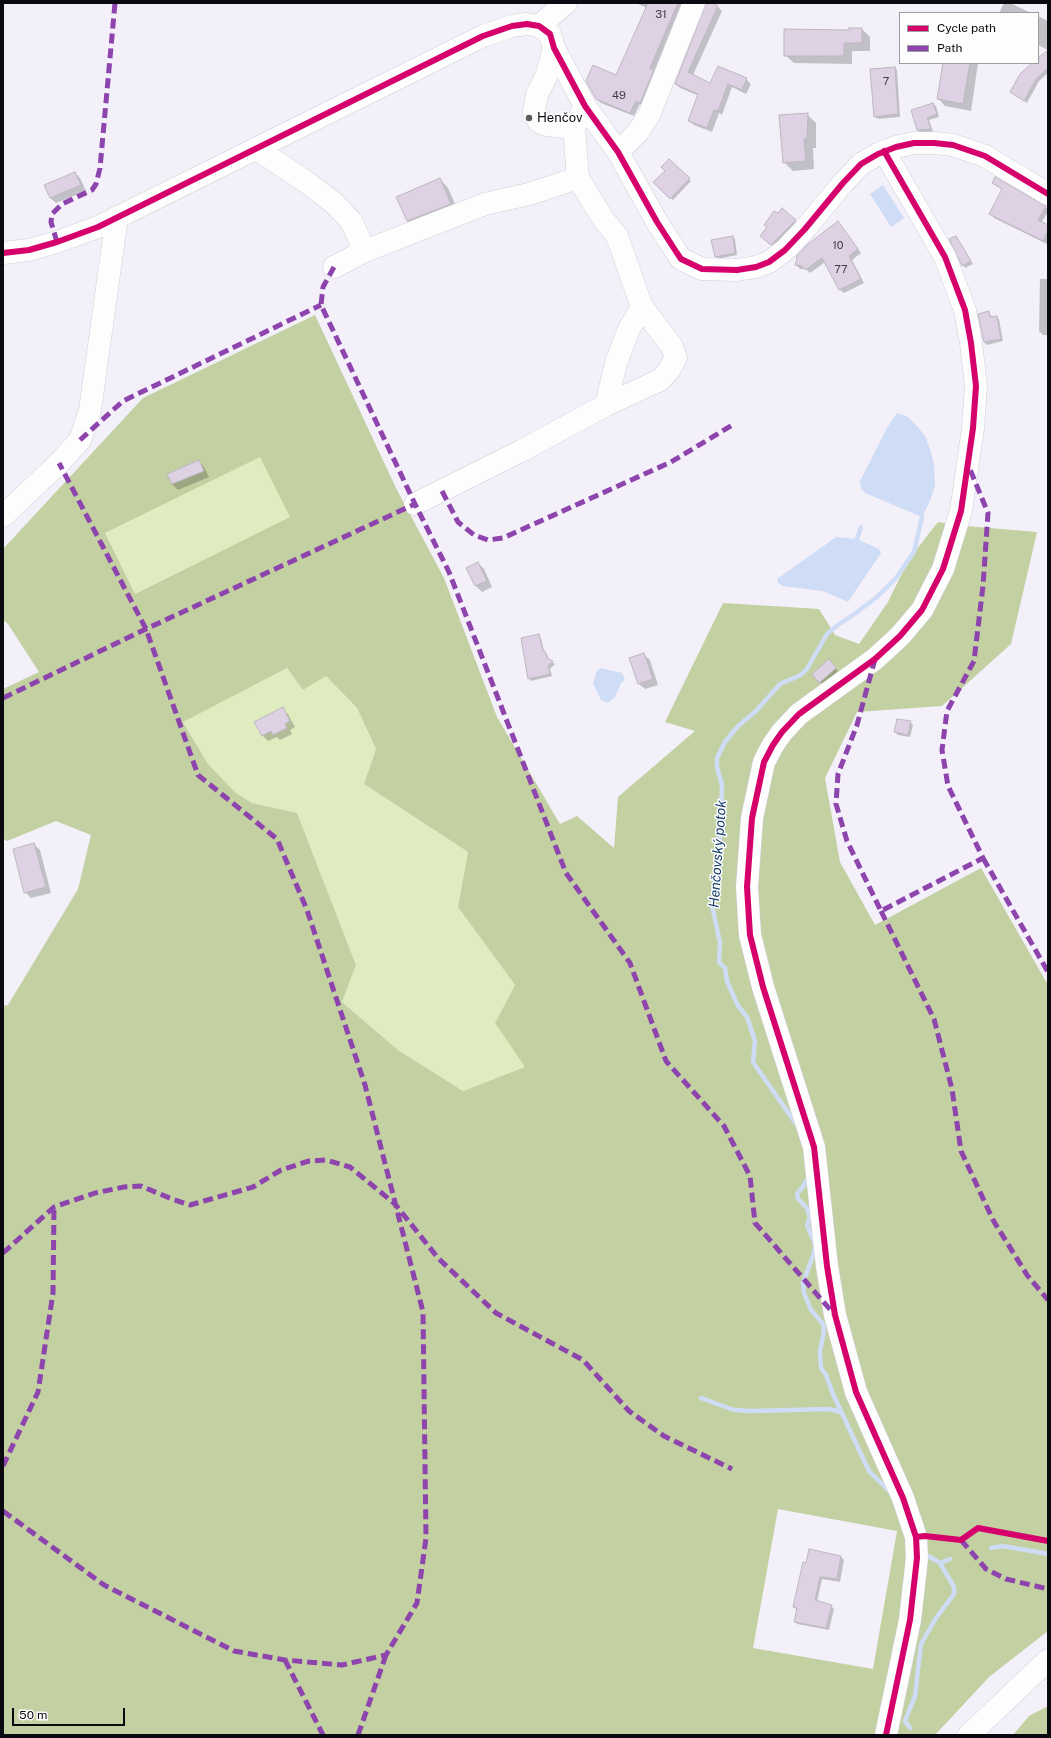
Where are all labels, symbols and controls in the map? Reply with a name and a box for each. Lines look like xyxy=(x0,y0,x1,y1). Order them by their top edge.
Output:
house number: 31 xyxy=(655,8,667,22)
legend xyxy=(899,12,1039,64)
text: Cycle path xyxy=(937,21,996,35)
text: Path xyxy=(937,41,963,55)
house number: 7 xyxy=(883,75,889,89)
house number: 49 xyxy=(612,89,626,103)
place label: Henčov xyxy=(537,110,583,126)
marker: Henčov xyxy=(524,113,534,123)
house number: 10 xyxy=(832,239,844,253)
house number: 77 xyxy=(834,263,848,277)
water label: Henčovský potok xyxy=(706,800,730,908)
scale bar xyxy=(14,1700,127,1726)
text: 50 m xyxy=(19,1708,47,1722)

